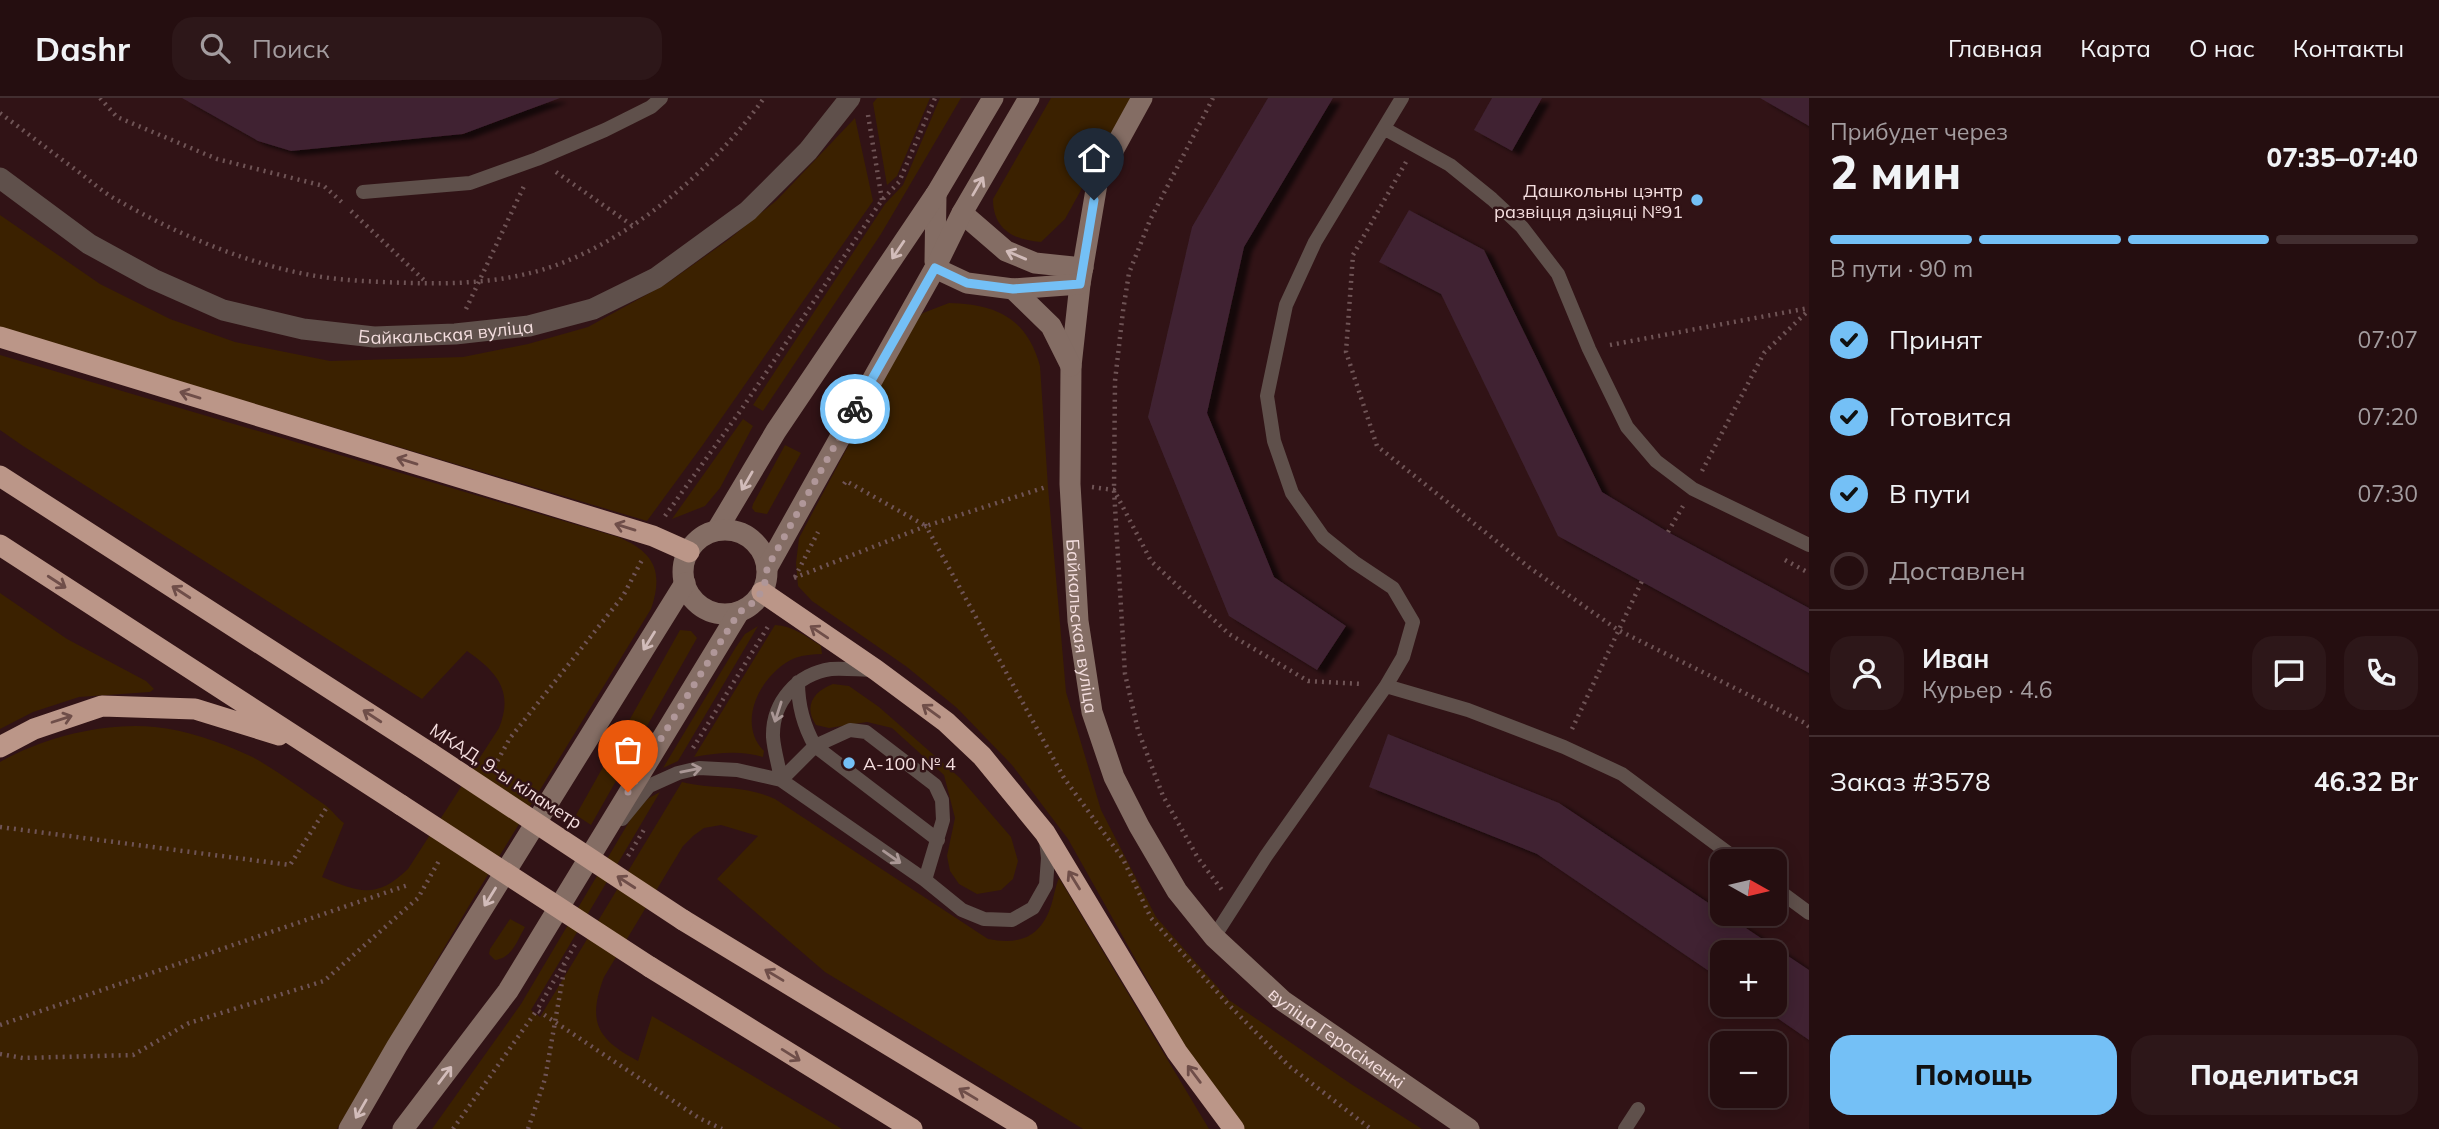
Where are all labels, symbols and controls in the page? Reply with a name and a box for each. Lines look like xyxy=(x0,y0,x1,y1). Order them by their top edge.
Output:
search box xyxy=(172,17,662,80)
text: Dashr xyxy=(35,28,130,69)
icon: search xyxy=(196,29,234,67)
text: Поиск xyxy=(252,32,330,65)
text: Главная xyxy=(1948,33,2042,63)
text: Карта xyxy=(2080,33,2151,63)
text: О нас xyxy=(2189,33,2255,63)
text: Контакты xyxy=(2293,33,2404,63)
text: Прибудет через xyxy=(1830,117,2008,146)
pin xyxy=(1064,128,1124,200)
icon: home xyxy=(1075,139,1113,177)
text: 07:35–07:40 xyxy=(2267,141,2418,174)
text: 2 мин xyxy=(1830,143,1961,201)
one-way arrow xyxy=(971,176,985,196)
place label: Дашкольны цэнтр развіцця дзіцяці №91 xyxy=(1494,179,1683,223)
marker: Дашкольны цэнтр развіцця дзіцяці №91 xyxy=(1689,192,1705,208)
one-way arrow xyxy=(891,240,905,260)
one-way arrow xyxy=(1006,248,1028,261)
text: В пути · 90 m xyxy=(1830,254,1973,283)
street label: Байкальская вуліца xyxy=(357,314,535,349)
icon: check xyxy=(1830,321,1868,359)
text: Принят xyxy=(1889,323,1982,356)
text: 07:07 xyxy=(2358,325,2418,354)
courier xyxy=(820,374,890,444)
one-way arrow xyxy=(179,387,201,400)
icon: bike xyxy=(836,390,874,428)
icon: check xyxy=(1830,398,1868,436)
text: Готовится xyxy=(1889,400,2012,433)
text: 07:20 xyxy=(2358,402,2418,431)
one-way arrow xyxy=(397,453,419,466)
one-way arrow xyxy=(739,470,753,490)
icon: check xyxy=(1830,475,1868,513)
text: В пути xyxy=(1889,477,1970,510)
text: 07:30 xyxy=(2358,479,2418,508)
one-way arrow xyxy=(614,520,636,533)
street label: Байкальская вуліца xyxy=(1062,538,1104,715)
text: Доставлен xyxy=(1889,554,2026,587)
one-way arrow xyxy=(47,576,67,590)
one-way arrow xyxy=(172,585,192,599)
one-way arrow xyxy=(810,625,829,639)
one-way arrow xyxy=(641,631,655,651)
button: person xyxy=(1830,636,1904,710)
button: chat xyxy=(2252,636,2326,710)
button: phone xyxy=(2344,636,2418,710)
text: Иван xyxy=(1922,642,1989,675)
text: Курьер · 4.6 xyxy=(1922,675,2053,704)
one-way arrow xyxy=(771,701,784,723)
one-way arrow xyxy=(922,704,941,718)
one-way arrow xyxy=(363,709,383,723)
one-way arrow xyxy=(51,712,73,725)
street label: МКАД, 9-ы кіламетр xyxy=(426,718,586,834)
pin xyxy=(598,720,658,792)
icon: bag xyxy=(609,731,647,769)
place label: А-100 № 4 xyxy=(863,752,956,775)
marker: А-100 № 4 xyxy=(841,755,857,771)
one-way arrow xyxy=(679,763,702,777)
text: Заказ #3578 xyxy=(1830,765,1991,798)
text: 46.32 Br xyxy=(2314,765,2418,798)
north arrow xyxy=(1710,849,1787,926)
map controls xyxy=(1710,849,1787,1108)
one-way arrow xyxy=(883,850,902,865)
one-way arrow xyxy=(1067,871,1081,891)
one-way arrow xyxy=(616,875,636,889)
one-way arrow xyxy=(483,887,497,907)
button: + xyxy=(1710,940,1787,1017)
one-way arrow xyxy=(764,968,784,982)
street label: вуліца Герасіменкі xyxy=(1264,982,1410,1093)
button: − xyxy=(1710,1031,1787,1108)
button: Помощь xyxy=(1830,1035,2117,1115)
button: Поделиться xyxy=(2131,1035,2418,1115)
one-way arrow xyxy=(781,1048,801,1062)
one-way arrow xyxy=(1186,1065,1201,1083)
one-way arrow xyxy=(437,1066,452,1084)
one-way arrow xyxy=(959,1086,979,1100)
one-way arrow xyxy=(354,1098,368,1118)

